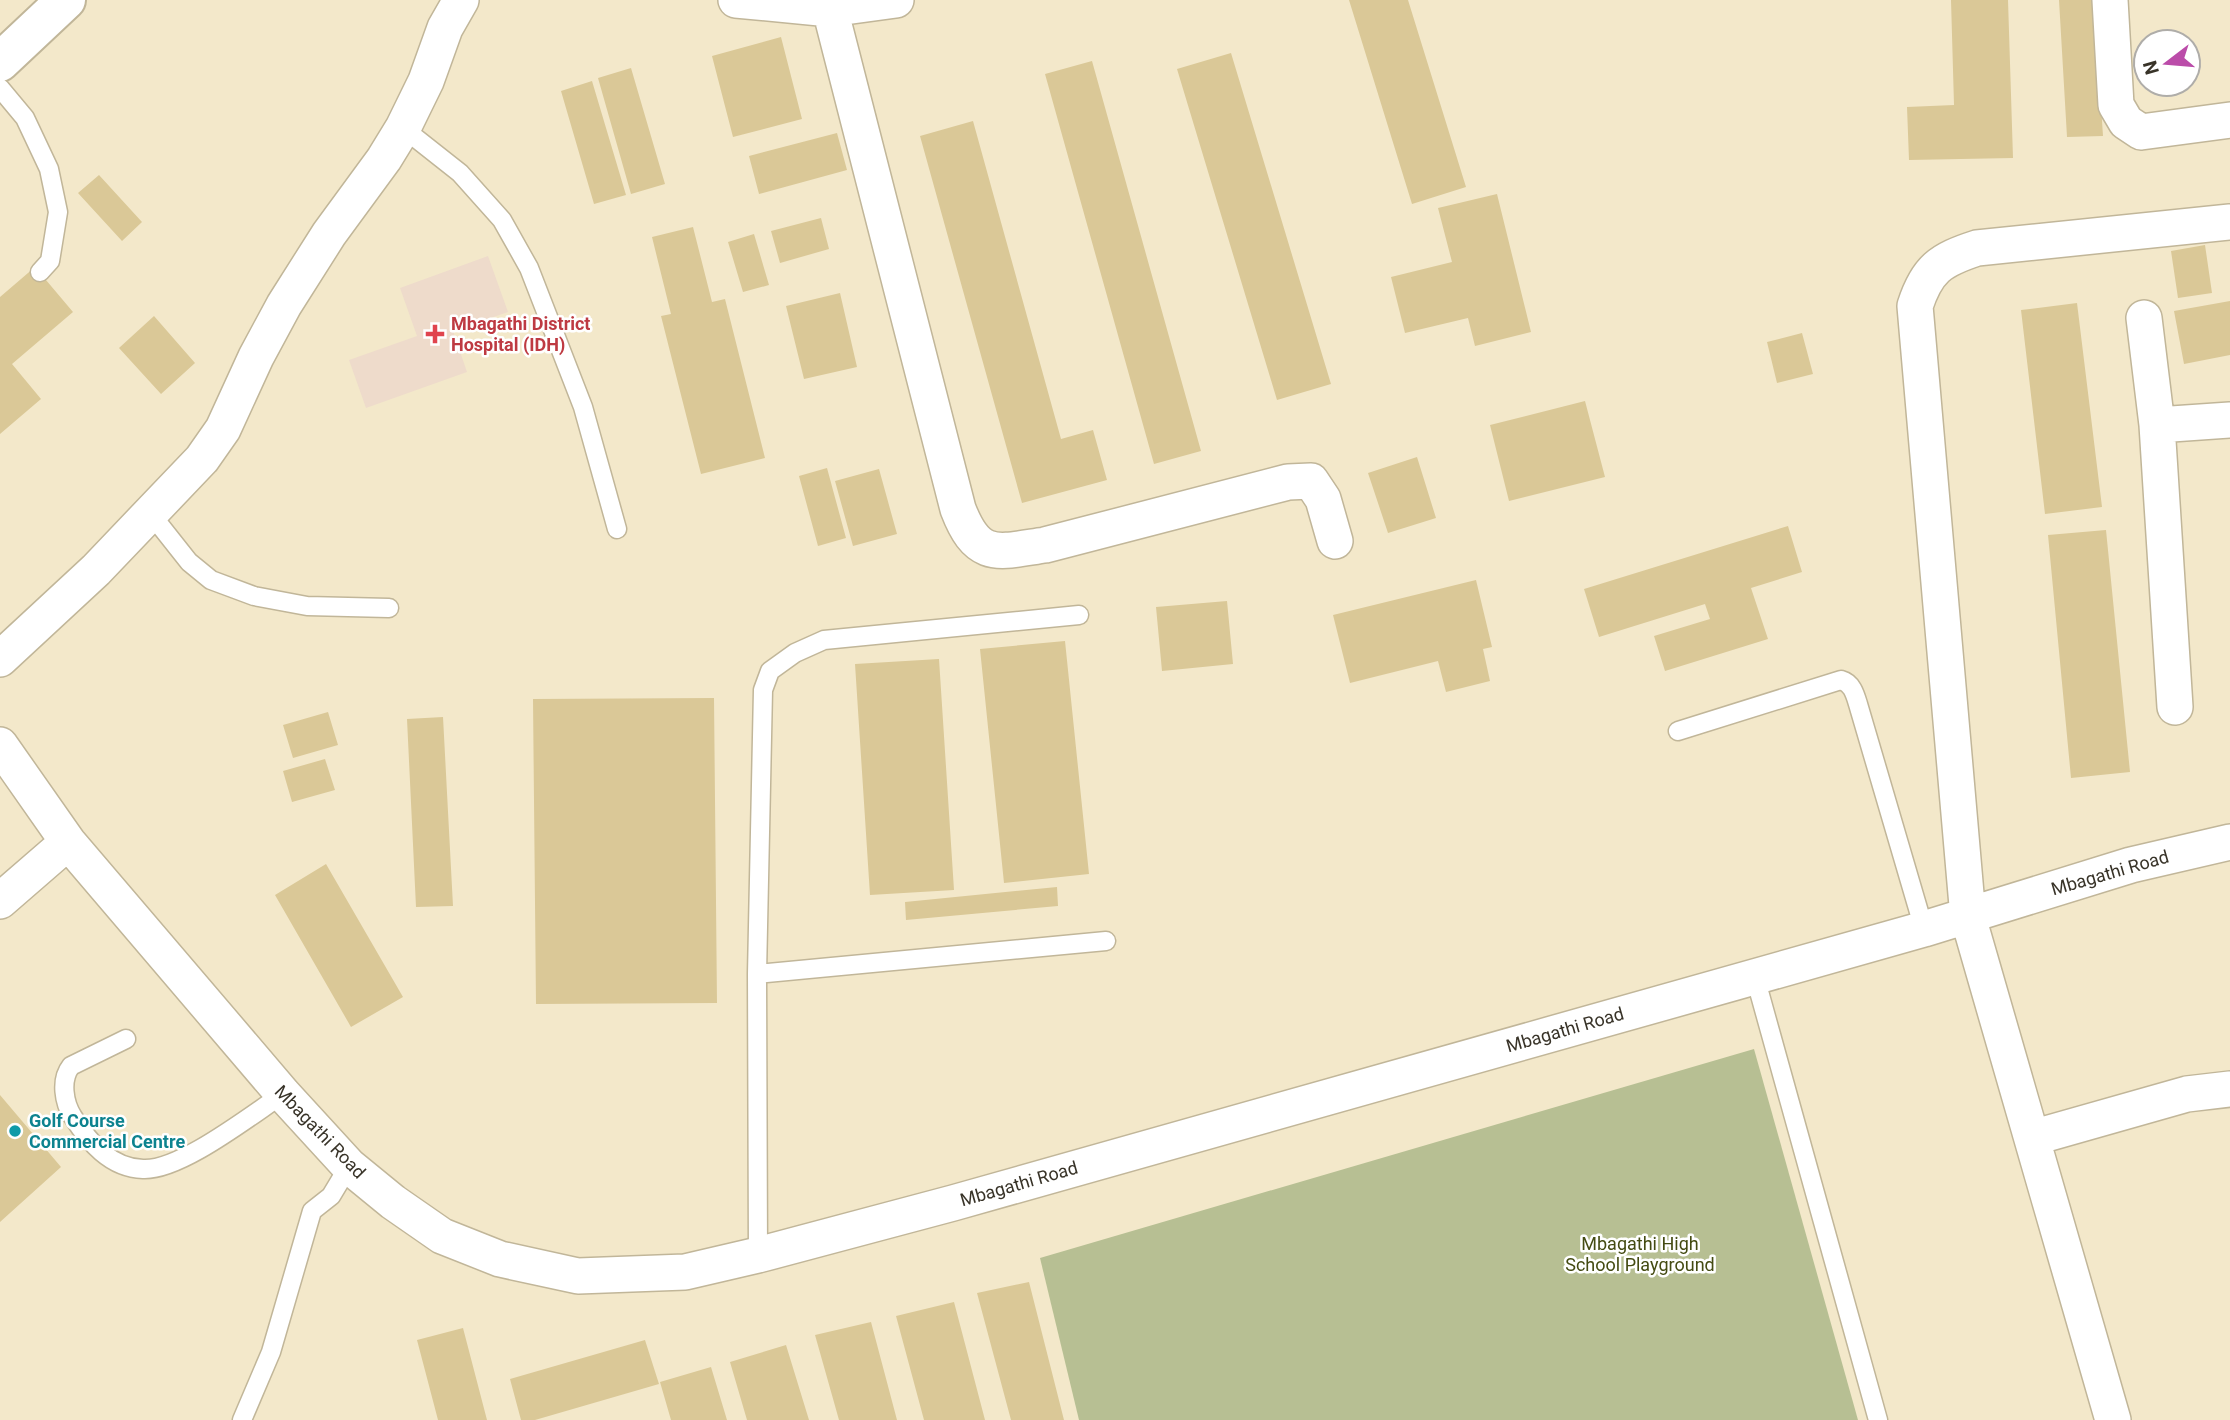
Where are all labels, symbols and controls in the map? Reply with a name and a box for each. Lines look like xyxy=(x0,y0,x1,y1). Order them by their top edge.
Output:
north arrow xyxy=(2132,28,2202,98)
text: N xyxy=(2138,58,2164,77)
place label: Mbagathi District Hospital (IDH) xyxy=(451,313,590,356)
marker: Mbagathi District Hospital (IDH) xyxy=(425,324,445,344)
street label: Mbagathi Road xyxy=(2049,846,2171,899)
street label: Mbagathi Road xyxy=(1504,1003,1626,1056)
street label: Mbagathi Road xyxy=(271,1081,370,1183)
place label: Golf Course Commercial Centre xyxy=(29,1110,185,1152)
marker: Golf Course Commercial Centre xyxy=(7,1123,23,1139)
street label: Mbagathi Road xyxy=(958,1157,1080,1210)
park label: Mbagathi High School Playground xyxy=(1565,1233,1715,1275)

